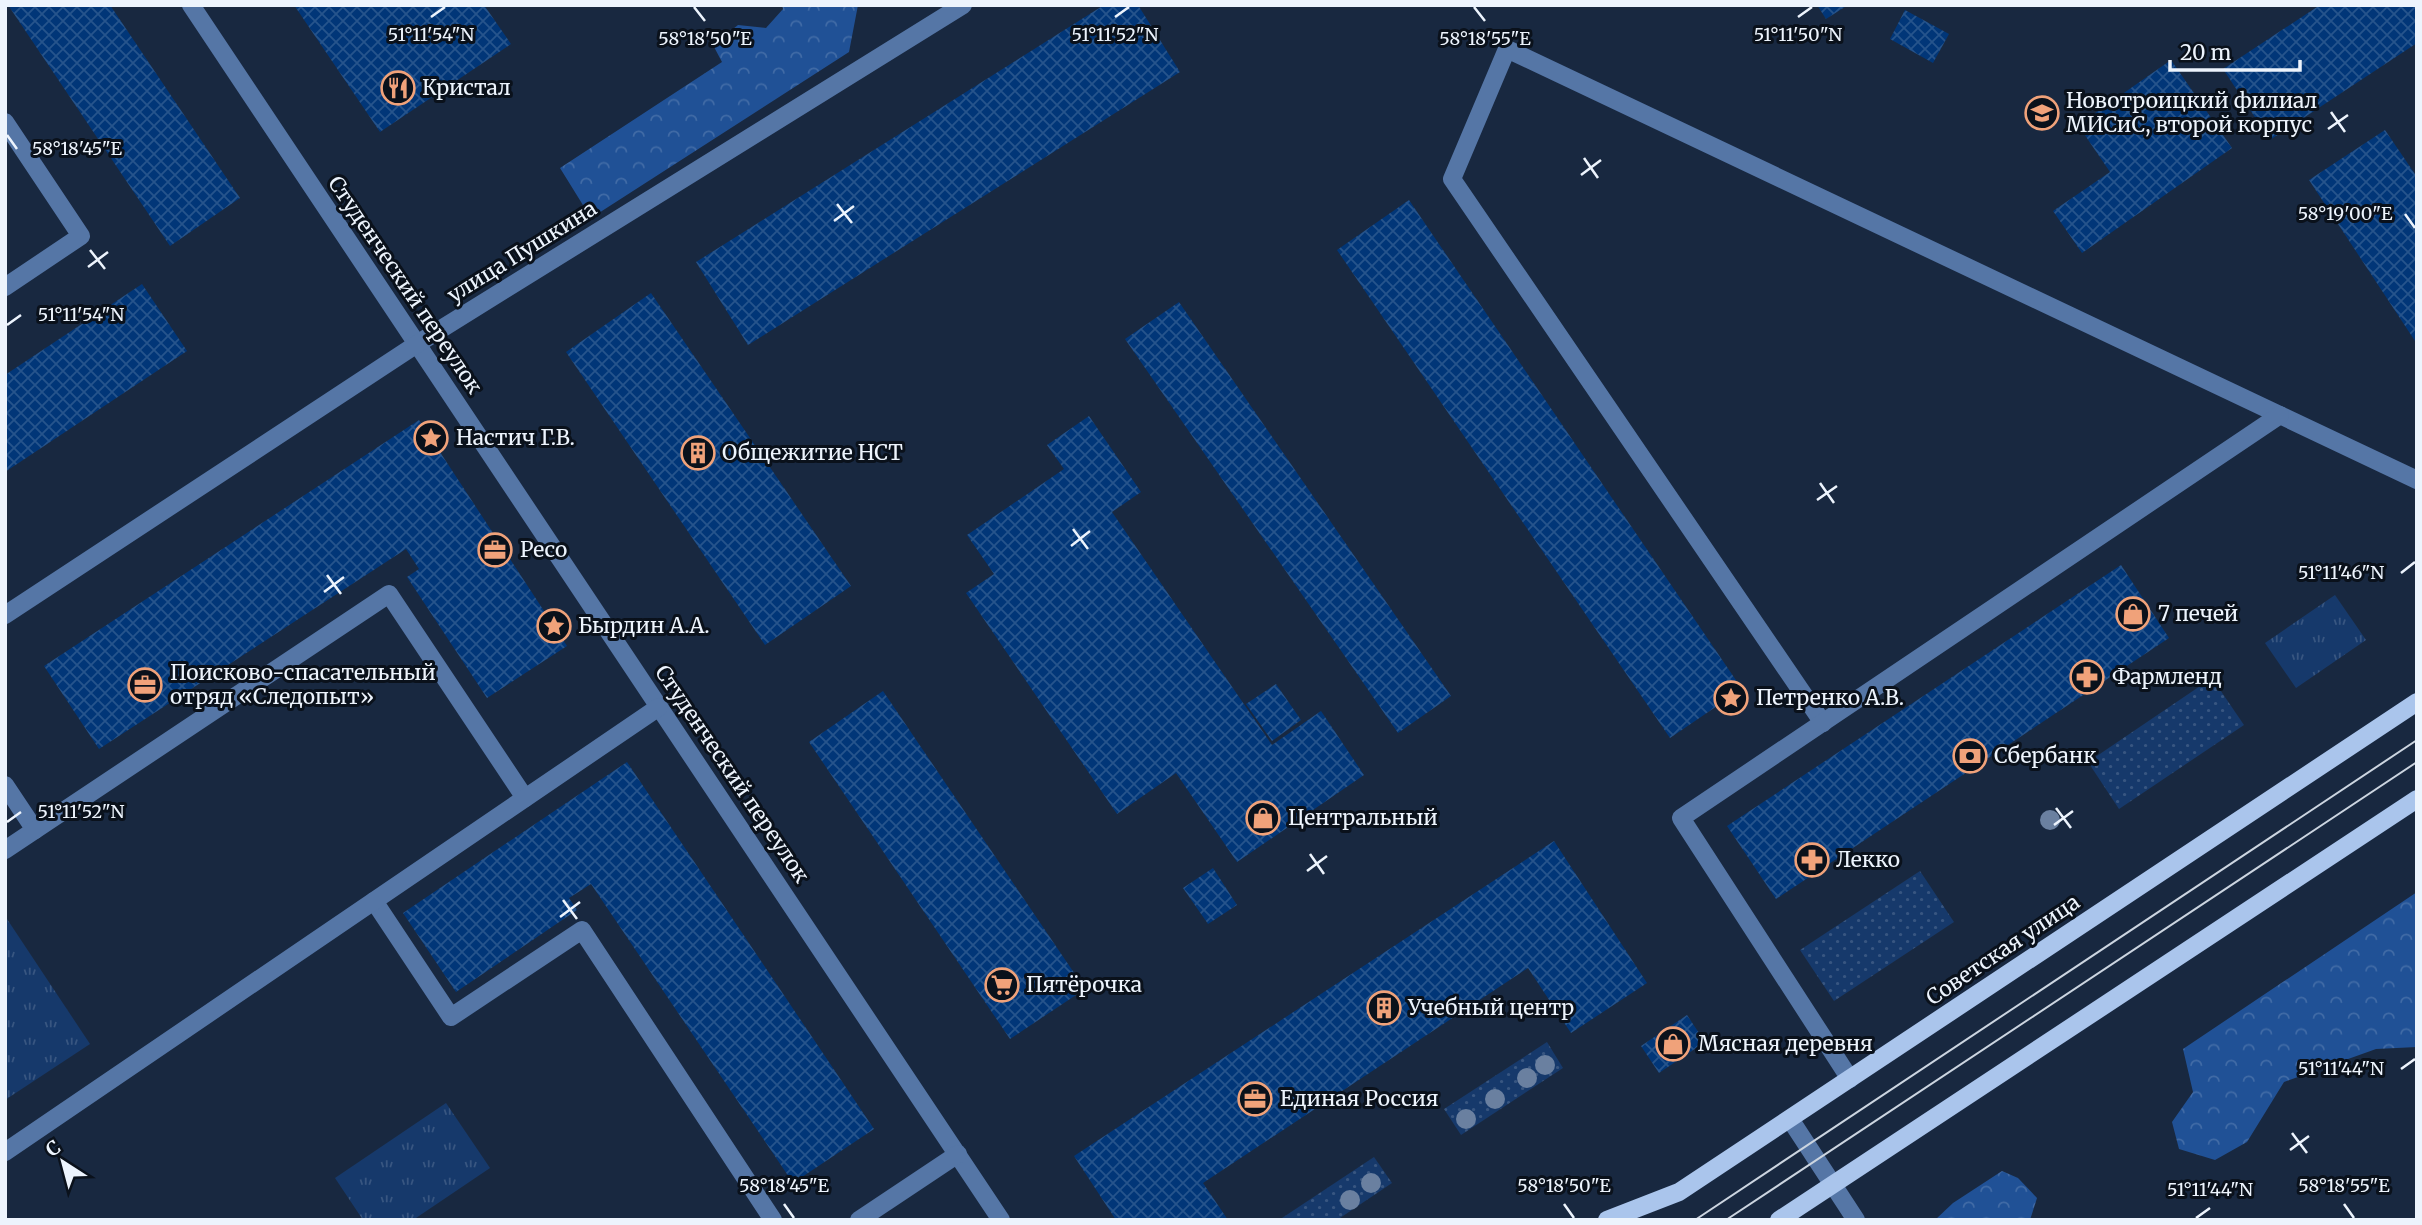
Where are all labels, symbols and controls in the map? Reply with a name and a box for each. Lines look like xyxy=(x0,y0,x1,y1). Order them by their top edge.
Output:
text: 51°11'54"N xyxy=(388,23,474,46)
text: 51°11'52"N xyxy=(1072,23,1159,46)
text: 51°11'50"N xyxy=(1754,23,1842,46)
text: 58°18'50"E xyxy=(658,27,752,50)
text: 58°18'55"E xyxy=(1439,27,1531,50)
scale bar xyxy=(2170,28,2300,72)
text: 20 m xyxy=(2180,39,2232,66)
restaurant icon: Кристал xyxy=(379,69,417,107)
place label: Кристал xyxy=(422,74,511,101)
place label: Новотроицкий филиал МИСиС, второй корпус xyxy=(2066,87,2317,138)
school or university icon: Новотроицкий филиал МИСиС, второй корпус xyxy=(2023,94,2061,132)
text: 58°18'45"E xyxy=(32,137,122,160)
street label: Студенческий переулок xyxy=(322,171,488,399)
street label: улица Пушкина xyxy=(442,195,601,308)
text: 58°19'00"E xyxy=(2298,202,2393,225)
text: 51°11'54"N xyxy=(38,303,124,326)
place icon: Настич Г.В. xyxy=(412,419,450,457)
place label: Настич Г.В. xyxy=(456,424,575,451)
building icon: Общежитие НСТ xyxy=(679,434,717,472)
place label: Общежитие НСТ xyxy=(722,439,903,466)
office icon: Ресо xyxy=(476,531,514,569)
place label: Ресо xyxy=(520,536,567,563)
text: 51°11'46"N xyxy=(2298,561,2384,584)
shop icon: 7 печей xyxy=(2114,595,2152,633)
place label: 7 печей xyxy=(2158,600,2238,627)
place icon: Бырдин А.А. xyxy=(535,607,573,645)
place label: Бырдин А.А. xyxy=(578,612,710,639)
pharmacy icon: Фармленд xyxy=(2068,658,2106,696)
place label: Поисково-спасательный отряд «Следопыт» xyxy=(170,659,436,710)
street label: Студенческий переулок xyxy=(649,660,815,888)
place label: Фармленд xyxy=(2112,663,2222,690)
office icon: Поисково-спасательный отряд «Следопыт» xyxy=(126,666,164,704)
place icon: Петренко А.В. xyxy=(1712,679,1750,717)
place label: Петренко А.В. xyxy=(1756,684,1904,711)
bank icon: Сбербанк xyxy=(1951,737,1989,775)
place label: Сбербанк xyxy=(1994,742,2097,769)
shop icon: Центральный xyxy=(1244,799,1282,837)
text: 51°11'52"N xyxy=(38,800,125,823)
place label: Центральный xyxy=(1288,804,1438,831)
pharmacy icon: Лекко xyxy=(1793,841,1831,879)
place label: Лекко xyxy=(1836,846,1900,873)
street label: Советская улица xyxy=(1921,888,2085,1011)
supermarket icon: Пятёрочка xyxy=(983,966,1021,1004)
place label: Пятёрочка xyxy=(1026,971,1142,998)
building icon: Учебный центр xyxy=(1365,989,1403,1027)
place label: Учебный центр xyxy=(1407,994,1574,1021)
shop icon: Мясная деревня xyxy=(1654,1025,1692,1063)
place label: Мясная деревня xyxy=(1698,1030,1873,1057)
text: 51°11'44"N xyxy=(2298,1057,2384,1080)
office icon: Единая Россия xyxy=(1236,1080,1274,1118)
place label: Единая Россия xyxy=(1280,1085,1439,1112)
north arrow xyxy=(28,1127,98,1197)
text: С xyxy=(41,1135,65,1162)
text: 58°18'45"E xyxy=(739,1174,829,1197)
text: 58°18'50"E xyxy=(1517,1174,1611,1197)
text: 58°18'55"E xyxy=(2298,1174,2390,1197)
text: 51°11'44"N xyxy=(2167,1178,2253,1201)

